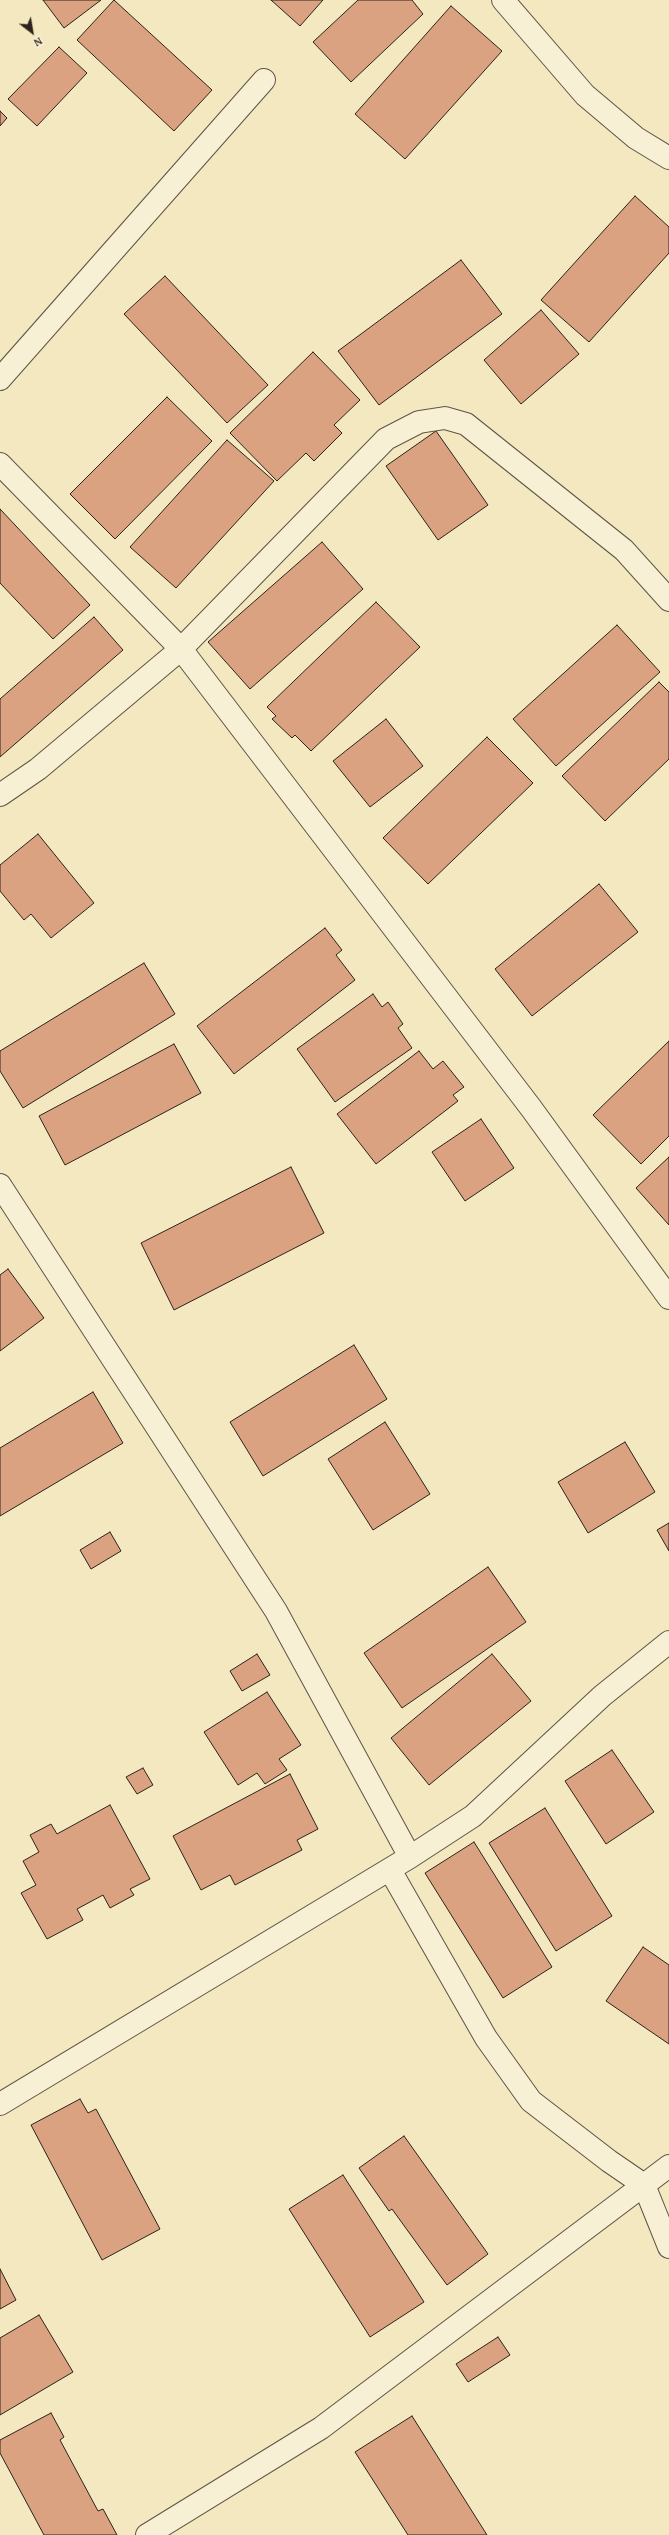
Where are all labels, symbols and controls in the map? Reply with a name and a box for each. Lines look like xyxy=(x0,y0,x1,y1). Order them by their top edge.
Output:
north arrow xyxy=(12,12,52,52)
text: N xyxy=(31,34,45,51)

